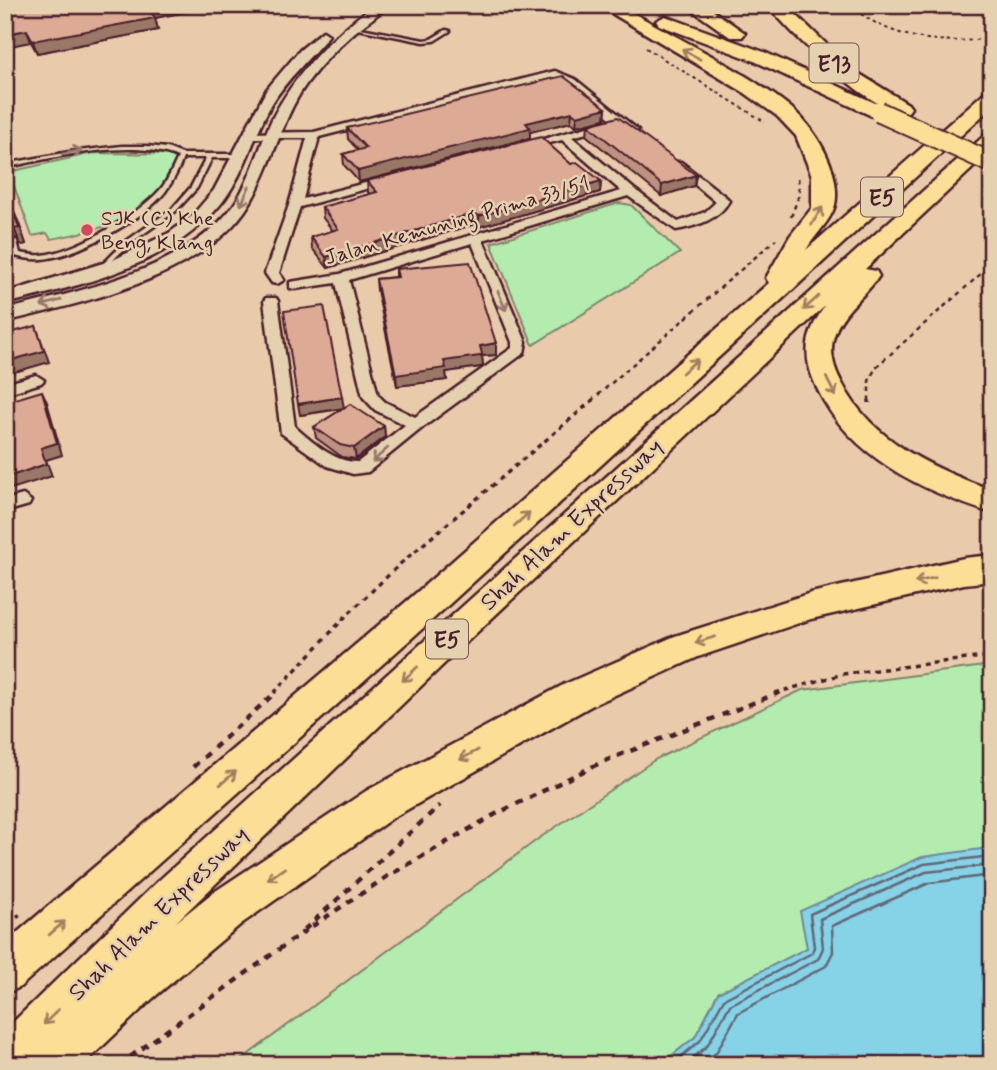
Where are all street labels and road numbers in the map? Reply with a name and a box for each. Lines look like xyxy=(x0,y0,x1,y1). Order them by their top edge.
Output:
road number: E13 xyxy=(810,44,858,82)
street label: Jalan Kemuning Prima 33/51 xyxy=(322,170,594,274)
road number: E5 xyxy=(861,178,903,216)
street label: Shah Alam Expressway xyxy=(474,432,670,618)
road number: E5 xyxy=(426,620,468,659)
street label: Shah Alam Expressway xyxy=(62,820,256,1008)

